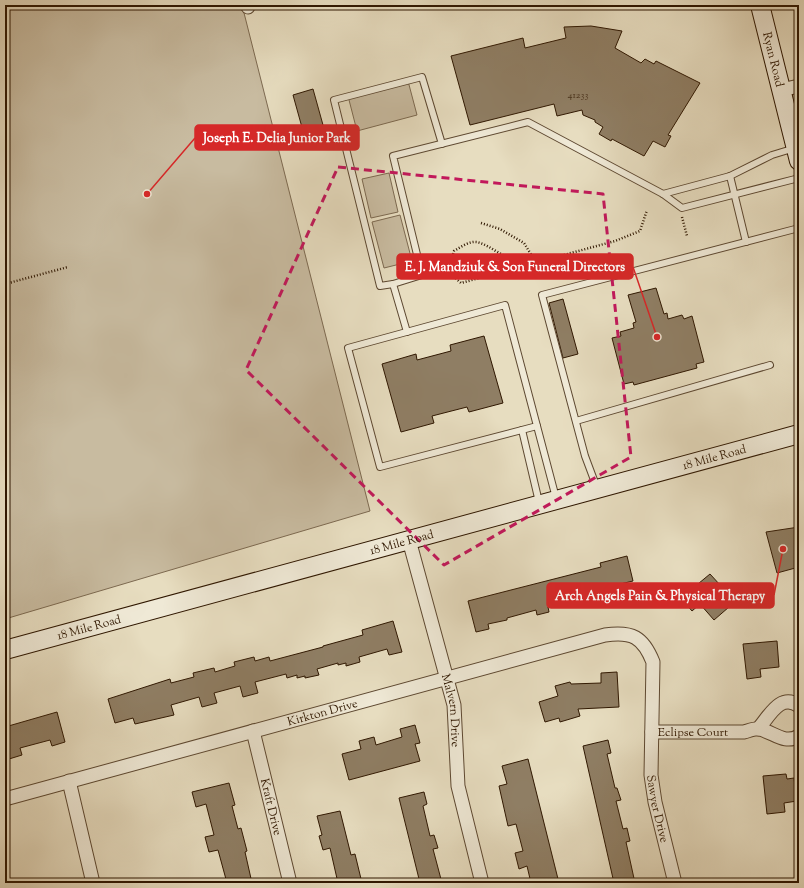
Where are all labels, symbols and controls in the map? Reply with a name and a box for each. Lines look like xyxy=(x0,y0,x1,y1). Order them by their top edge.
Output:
street label: Ryan Road xyxy=(757,30,788,89)
house number: 41233 xyxy=(567,88,589,103)
callout: Joseph E. Delia Junior Park xyxy=(195,125,359,150)
text: Joseph E. Delia Junior Park xyxy=(202,130,352,148)
callout: E. J. Mandziuk & Son Funeral Directors xyxy=(397,254,633,279)
text: E. J. Mandziuk & Son Funeral Directors xyxy=(405,259,625,277)
street label: 18 Mile Road xyxy=(681,441,749,475)
street label: 18 Mile Road xyxy=(368,526,436,560)
callout: Arch Angels Pain & Physical Therapy xyxy=(547,583,774,608)
text: Arch Angels Pain & Physical Therapy xyxy=(555,588,766,606)
street label: 18 Mile Road xyxy=(55,611,123,645)
street label: Malvern Drive xyxy=(436,672,464,748)
street label: Kirkton Drive xyxy=(285,695,360,731)
street label: Eclipse Court xyxy=(658,724,728,742)
street label: Sawyer Drive xyxy=(641,774,673,845)
street label: Kraft Drive xyxy=(255,777,286,838)

